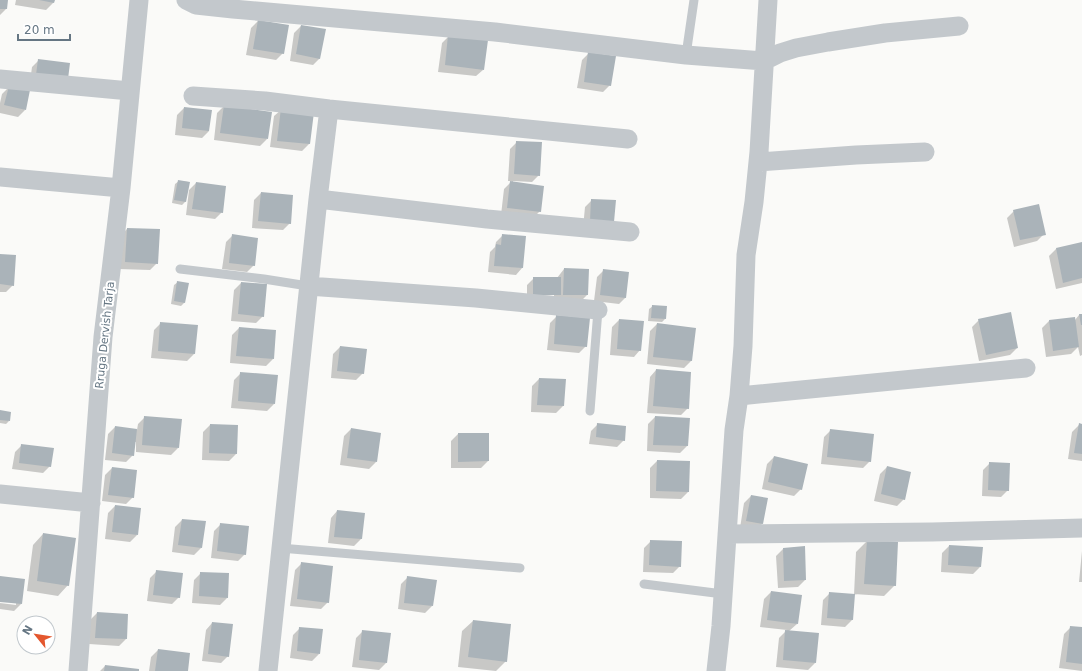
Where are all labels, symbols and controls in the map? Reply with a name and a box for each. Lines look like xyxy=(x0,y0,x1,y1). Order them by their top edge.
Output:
scale bar xyxy=(18,16,70,42)
text: 20 m xyxy=(24,23,55,37)
street label: Rruga Dervish Tarja xyxy=(93,281,117,389)
north arrow xyxy=(16,615,56,655)
text: N xyxy=(20,623,36,637)

